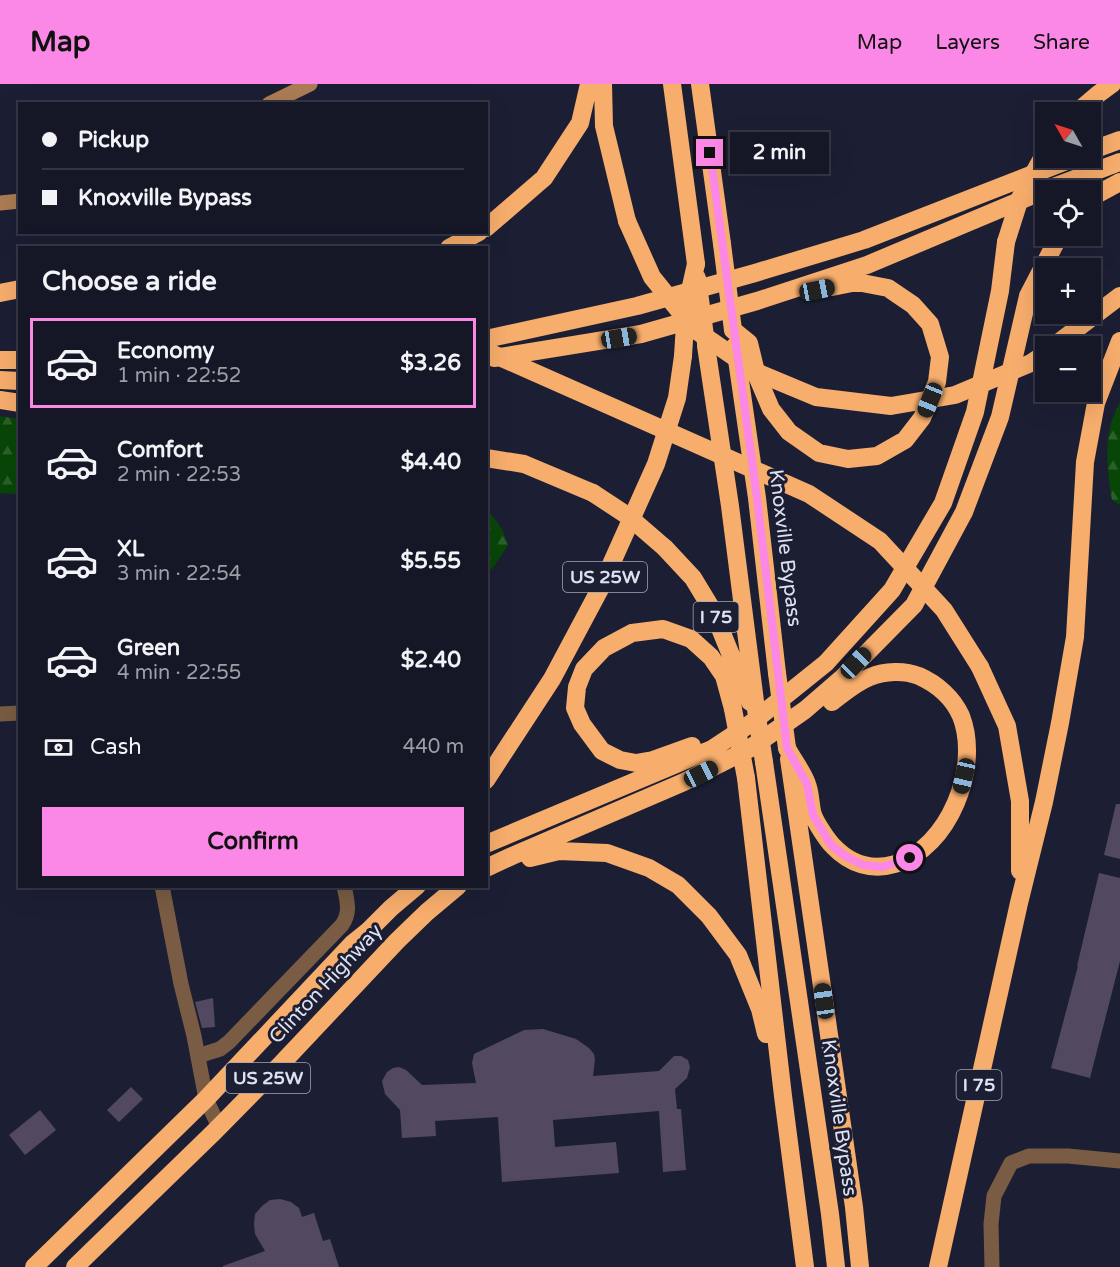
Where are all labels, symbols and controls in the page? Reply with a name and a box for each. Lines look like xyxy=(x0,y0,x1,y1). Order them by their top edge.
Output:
text: Map xyxy=(30,25,90,59)
text: Map xyxy=(857,30,902,55)
text: Layers xyxy=(935,30,1000,55)
text: Share xyxy=(1033,30,1090,55)
north arrow xyxy=(1035,102,1101,168)
map controls xyxy=(1035,102,1101,402)
text: Pickup xyxy=(78,127,149,153)
callout: 2 min xyxy=(731,132,830,174)
route end xyxy=(696,139,723,166)
text: 2 min xyxy=(753,141,806,165)
button: locate xyxy=(1035,180,1101,246)
text: Knoxville Bypass xyxy=(78,185,252,211)
button: + xyxy=(1035,258,1101,324)
text: Choose a ride xyxy=(42,265,217,298)
car xyxy=(798,278,836,302)
car xyxy=(600,326,638,350)
icon: car xyxy=(45,336,99,390)
button: − xyxy=(1035,336,1101,402)
text: Economy xyxy=(117,338,214,364)
text: $3.26 xyxy=(400,350,461,376)
text: 1 min · 22:52 xyxy=(117,364,241,388)
car xyxy=(915,380,945,420)
icon: car xyxy=(45,435,99,489)
text: Comfort xyxy=(117,437,203,463)
text: $4.40 xyxy=(401,449,461,475)
text: 2 min · 22:53 xyxy=(117,463,241,487)
street label: Knoxville Bypass xyxy=(763,468,807,628)
icon: car xyxy=(45,534,99,588)
text: XL xyxy=(117,536,144,562)
text: $5.55 xyxy=(400,548,461,574)
text: 3 min · 22:54 xyxy=(117,562,241,586)
road number: US 25W xyxy=(563,562,647,592)
road number: I 75 xyxy=(694,602,738,632)
icon: car xyxy=(45,633,99,687)
text: Green xyxy=(117,635,180,661)
car xyxy=(837,644,875,682)
text: $2.40 xyxy=(401,647,461,673)
text: 4 min · 22:55 xyxy=(117,661,241,685)
icon: cash xyxy=(42,731,75,764)
text: Cash xyxy=(90,734,142,760)
text: 440 m xyxy=(403,735,464,759)
car xyxy=(951,756,977,796)
car xyxy=(681,758,721,790)
button: Confirm xyxy=(42,807,464,876)
route start xyxy=(896,844,923,871)
street label: Clinton Highway xyxy=(264,919,388,1049)
car xyxy=(813,982,835,1020)
street label: Knoxville Bypass xyxy=(816,1038,862,1198)
road number: US 25W xyxy=(226,1063,310,1093)
road number: I 75 xyxy=(956,1070,1002,1100)

